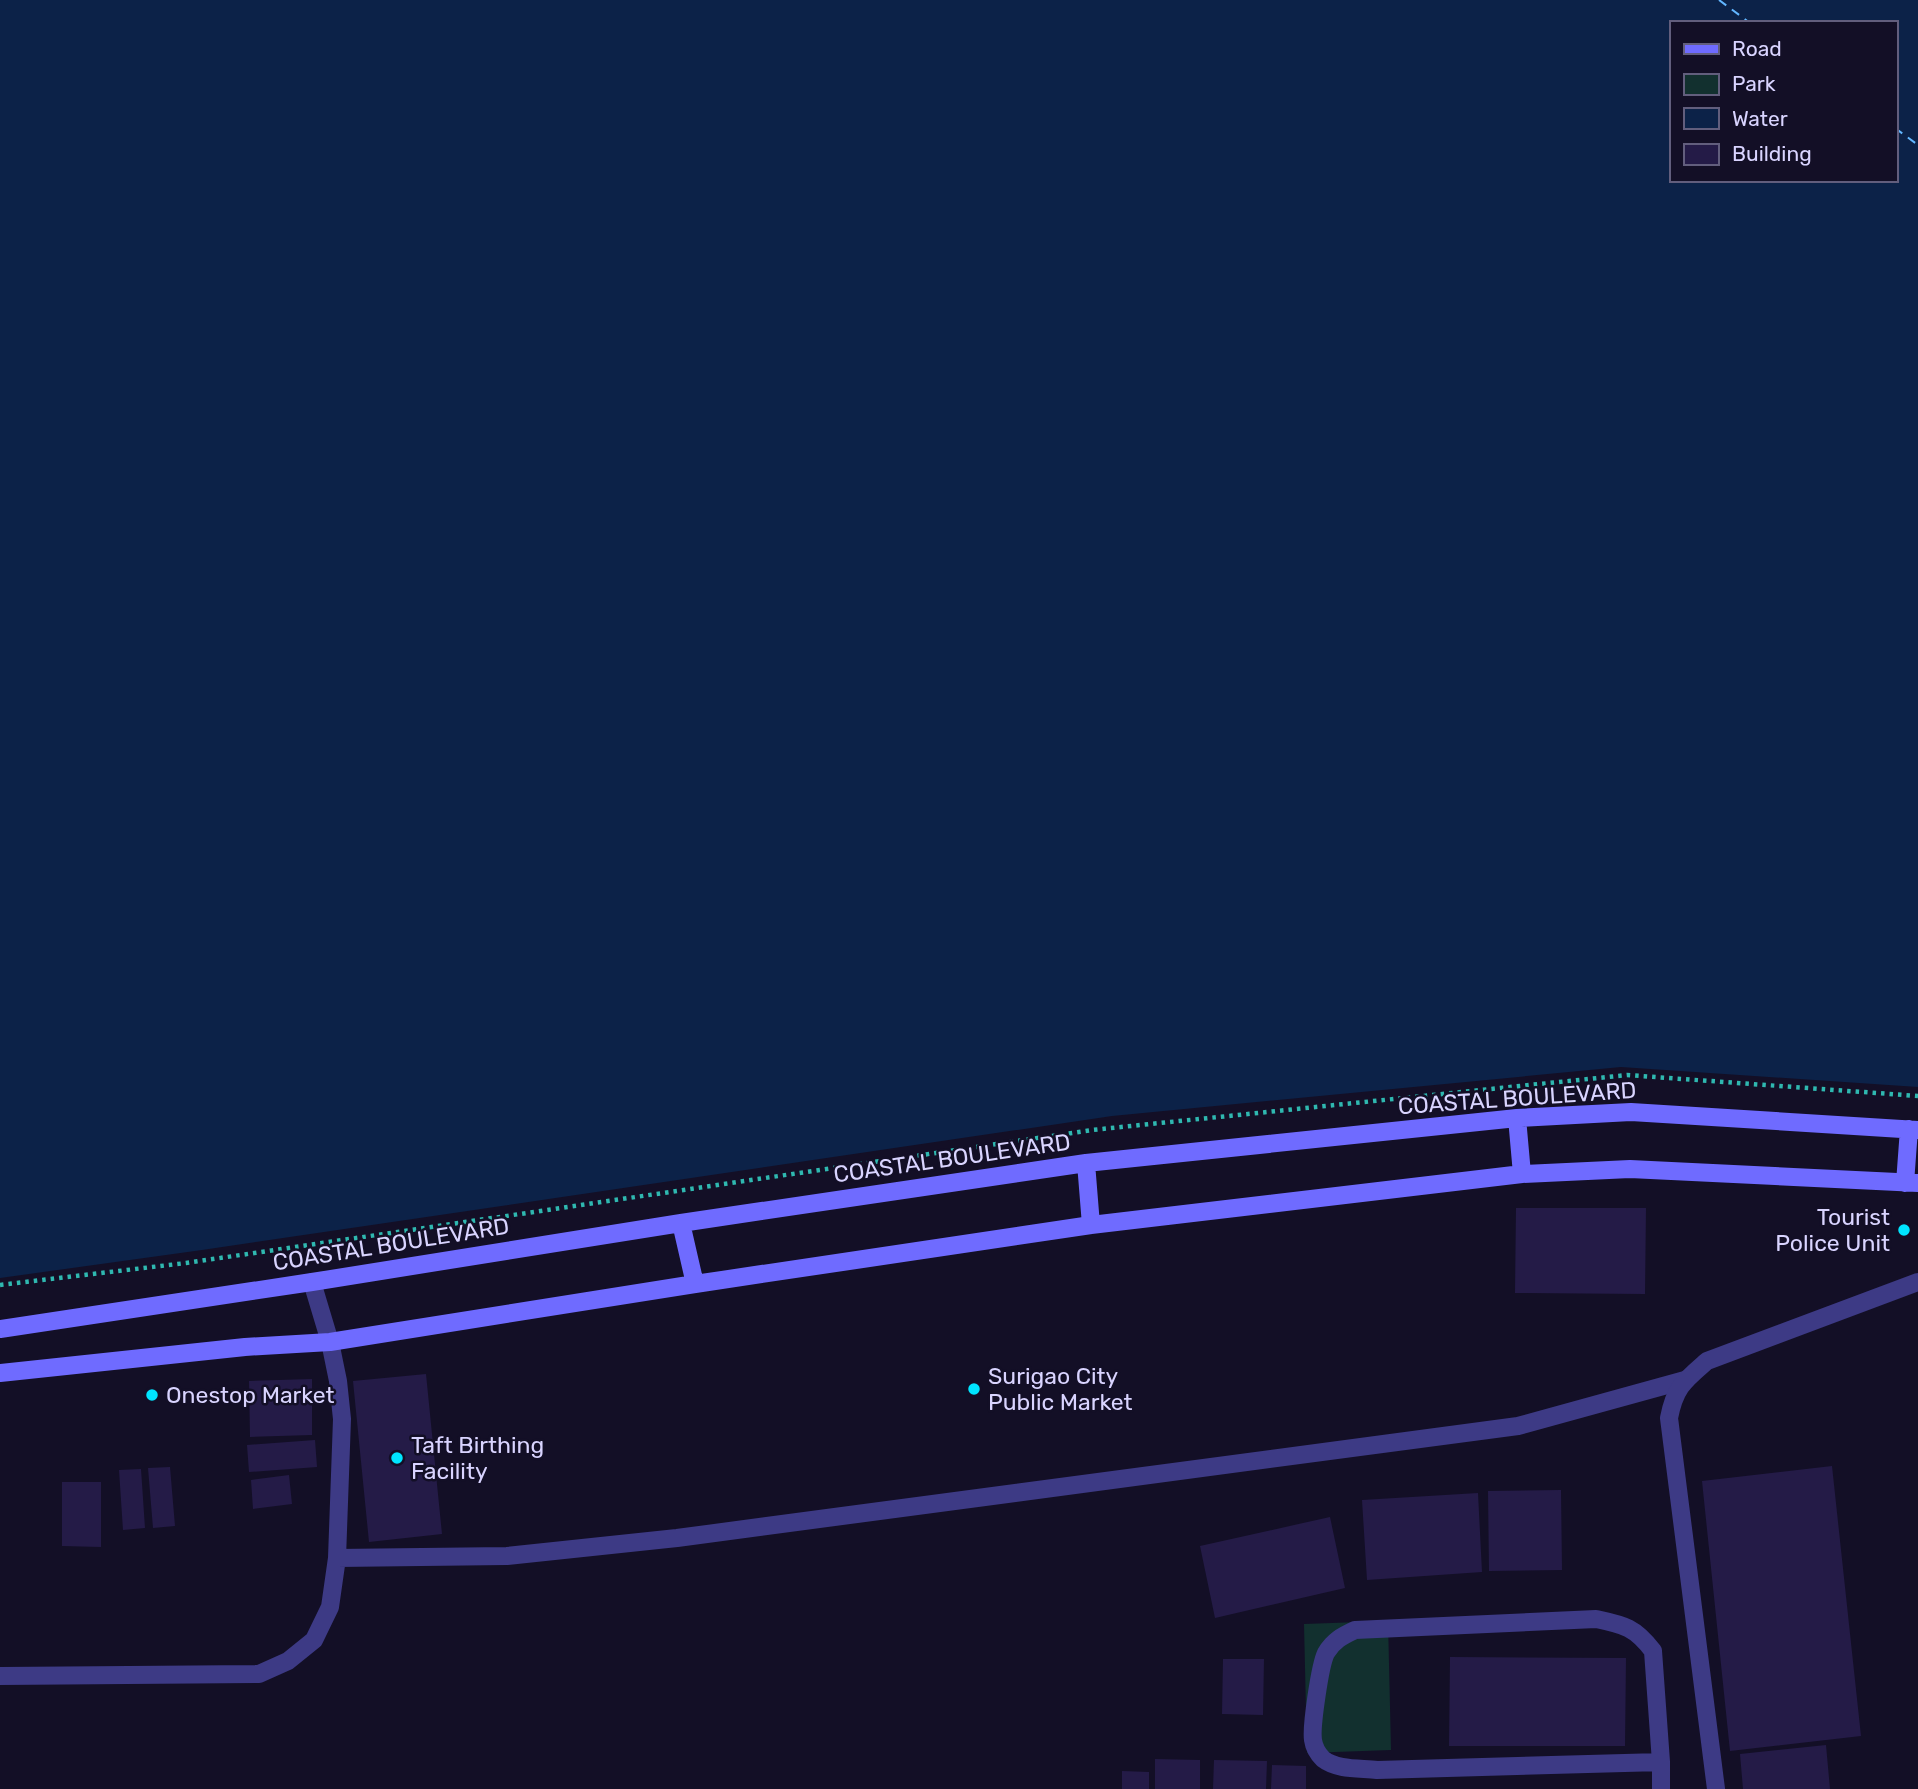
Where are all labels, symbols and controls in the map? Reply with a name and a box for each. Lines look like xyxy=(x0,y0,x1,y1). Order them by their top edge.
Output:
legend xyxy=(1670,21,1897,182)
text: Road xyxy=(1732,36,1782,61)
text: Park xyxy=(1732,71,1776,96)
text: Water xyxy=(1732,106,1788,131)
text: Building xyxy=(1732,141,1812,166)
street label: COASTAL BOULEVARD xyxy=(1397,1076,1637,1120)
street label: COASTAL BOULEVARD xyxy=(832,1128,1072,1188)
place label: Tourist Police Unit xyxy=(1775,1203,1890,1257)
street label: COASTAL BOULEVARD xyxy=(271,1211,511,1277)
marker: Tourist Police Unit xyxy=(1896,1222,1912,1238)
place label: Surigao City Public Market xyxy=(988,1362,1133,1416)
place label: Onestop Market xyxy=(166,1381,334,1409)
marker: Surigao City Public Market xyxy=(966,1381,982,1397)
marker: Onestop Market xyxy=(144,1387,160,1403)
place label: Taft Birthing Facility xyxy=(411,1431,544,1485)
marker: Taft Birthing Facility xyxy=(389,1450,405,1466)

